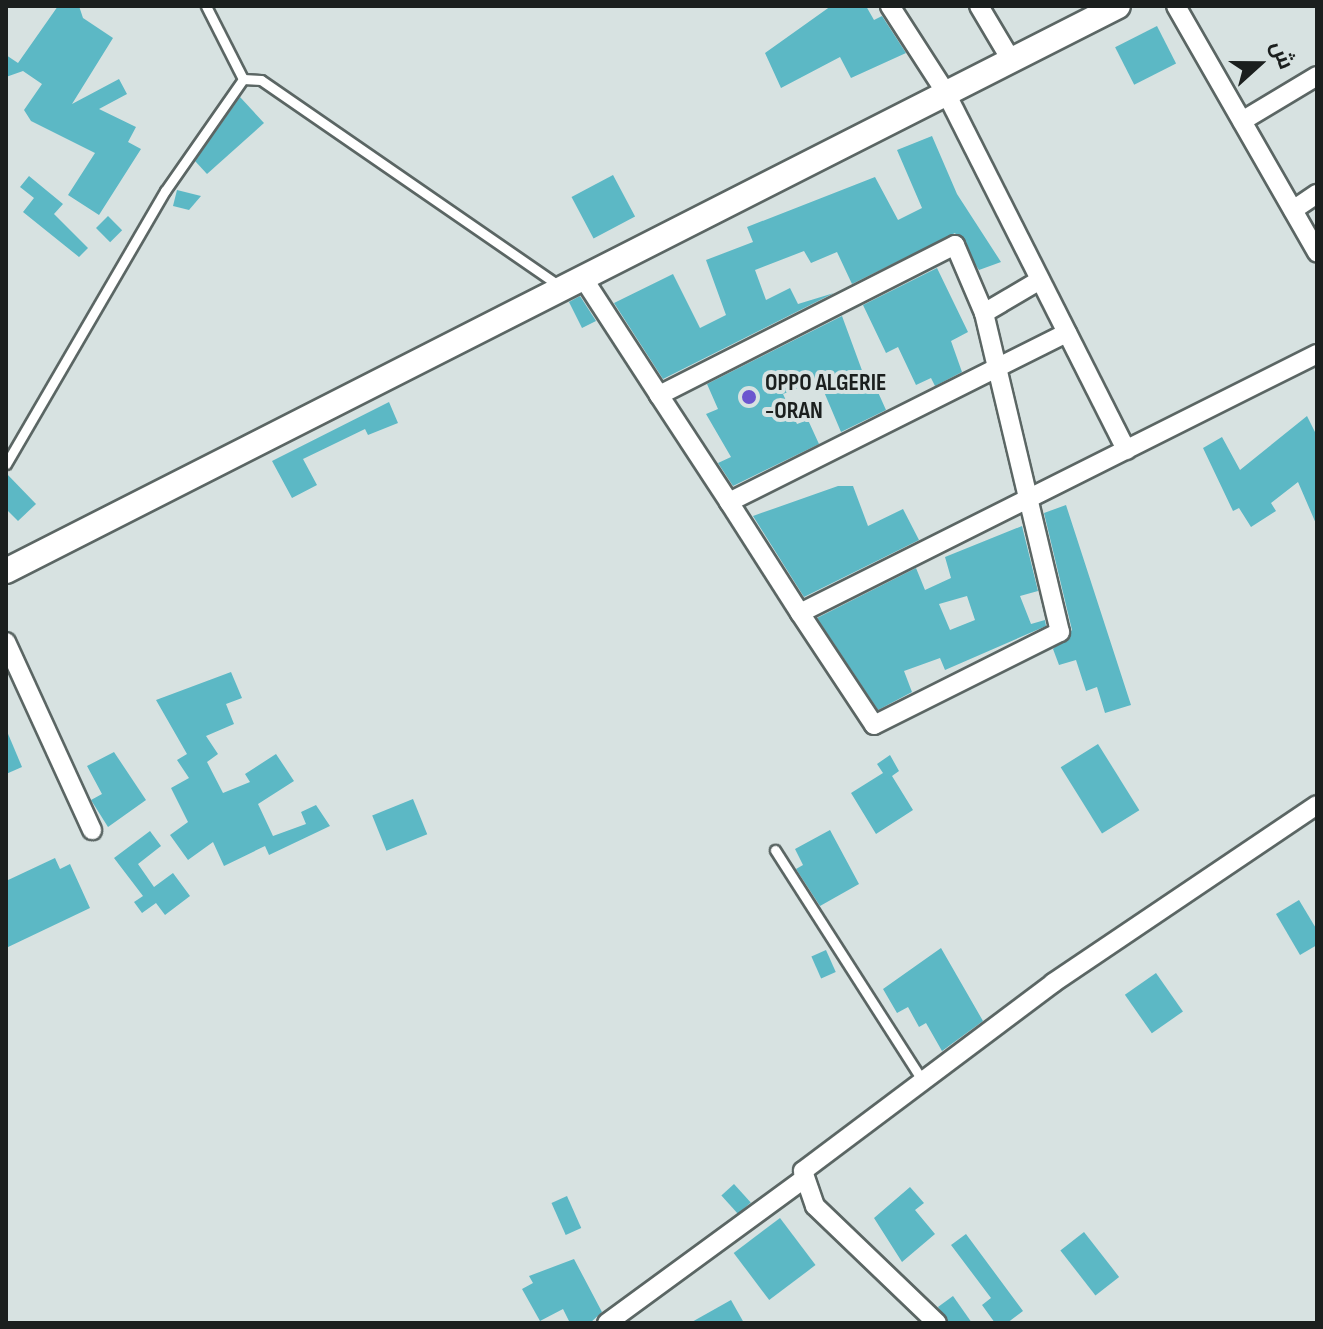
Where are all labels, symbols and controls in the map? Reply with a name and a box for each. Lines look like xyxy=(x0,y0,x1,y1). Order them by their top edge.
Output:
north arrow xyxy=(1219,24,1299,104)
text: ش xyxy=(1264,37,1300,73)
place label: OPPO ALGERIE -ORAN xyxy=(765,369,886,425)
marker: OPPO ALGERIE -ORAN xyxy=(740,388,758,406)

